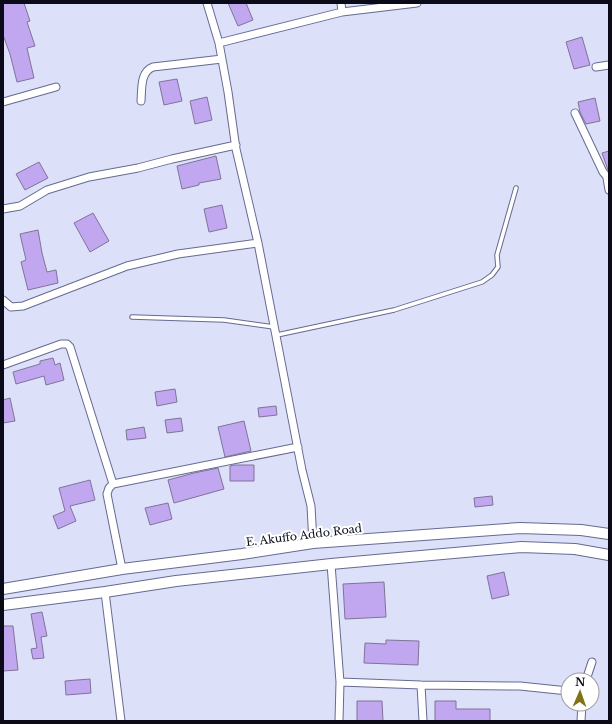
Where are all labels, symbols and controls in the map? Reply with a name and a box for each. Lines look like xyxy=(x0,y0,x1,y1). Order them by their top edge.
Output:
street label: E. Akuffo Addo Road xyxy=(245,521,363,549)
north arrow xyxy=(560,672,600,712)
text: N xyxy=(575,675,586,689)

